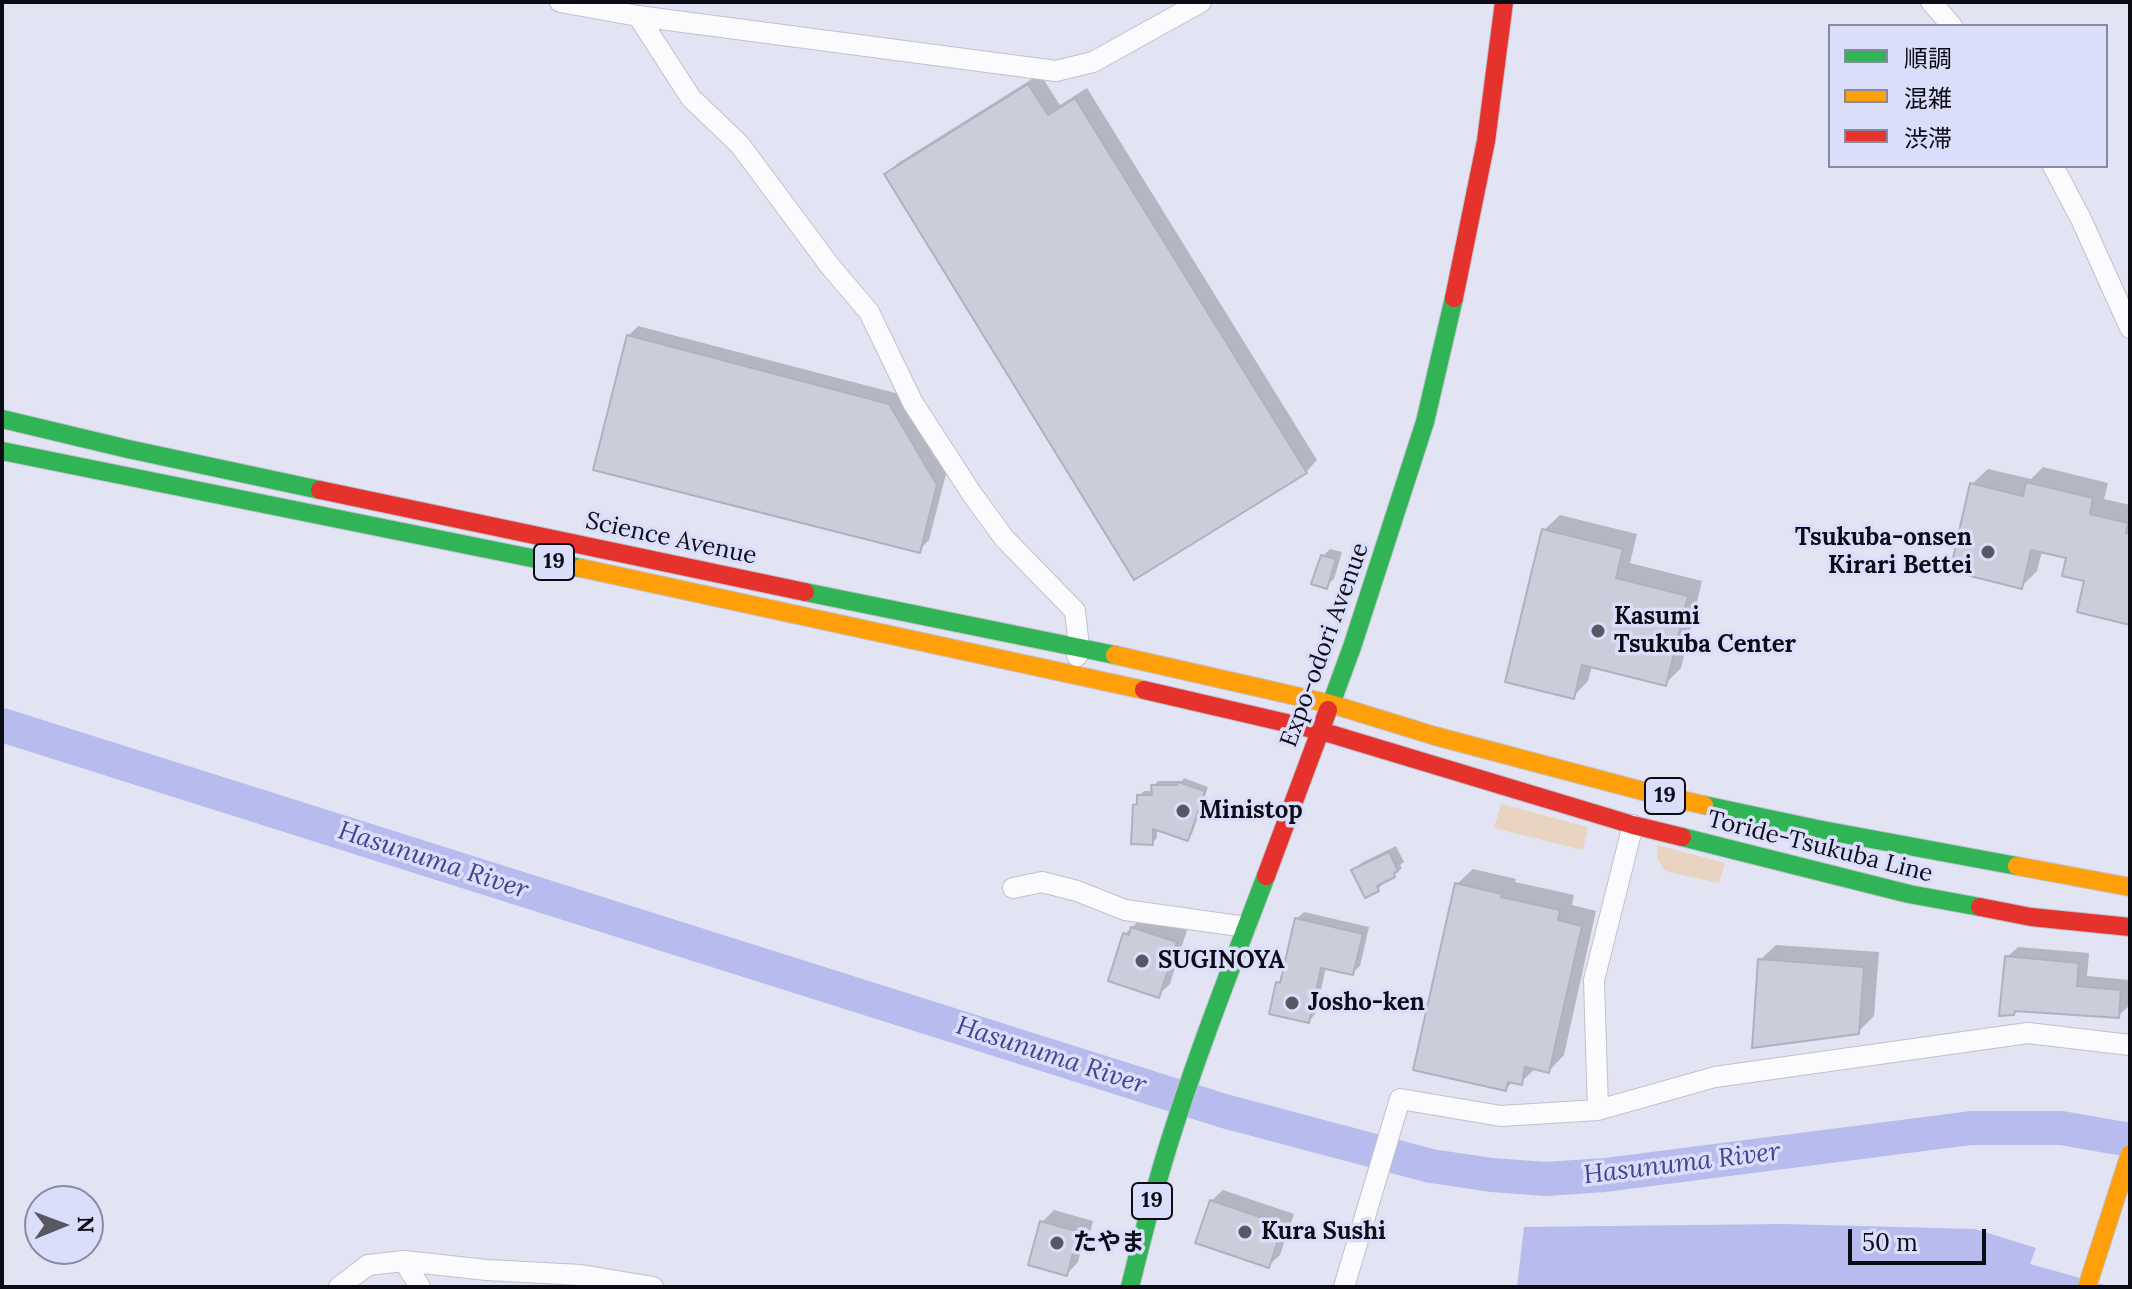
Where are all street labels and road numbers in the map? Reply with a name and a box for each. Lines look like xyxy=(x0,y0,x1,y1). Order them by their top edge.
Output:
street label: Science Avenue xyxy=(583,507,759,571)
street label: Expo-odori Avenue xyxy=(1275,539,1375,751)
road number: 19 xyxy=(534,544,574,580)
road number: 19 xyxy=(1645,778,1685,814)
street label: Toride-Tsukuba Line xyxy=(1704,805,1936,889)
road number: 19 xyxy=(1132,1183,1172,1219)

